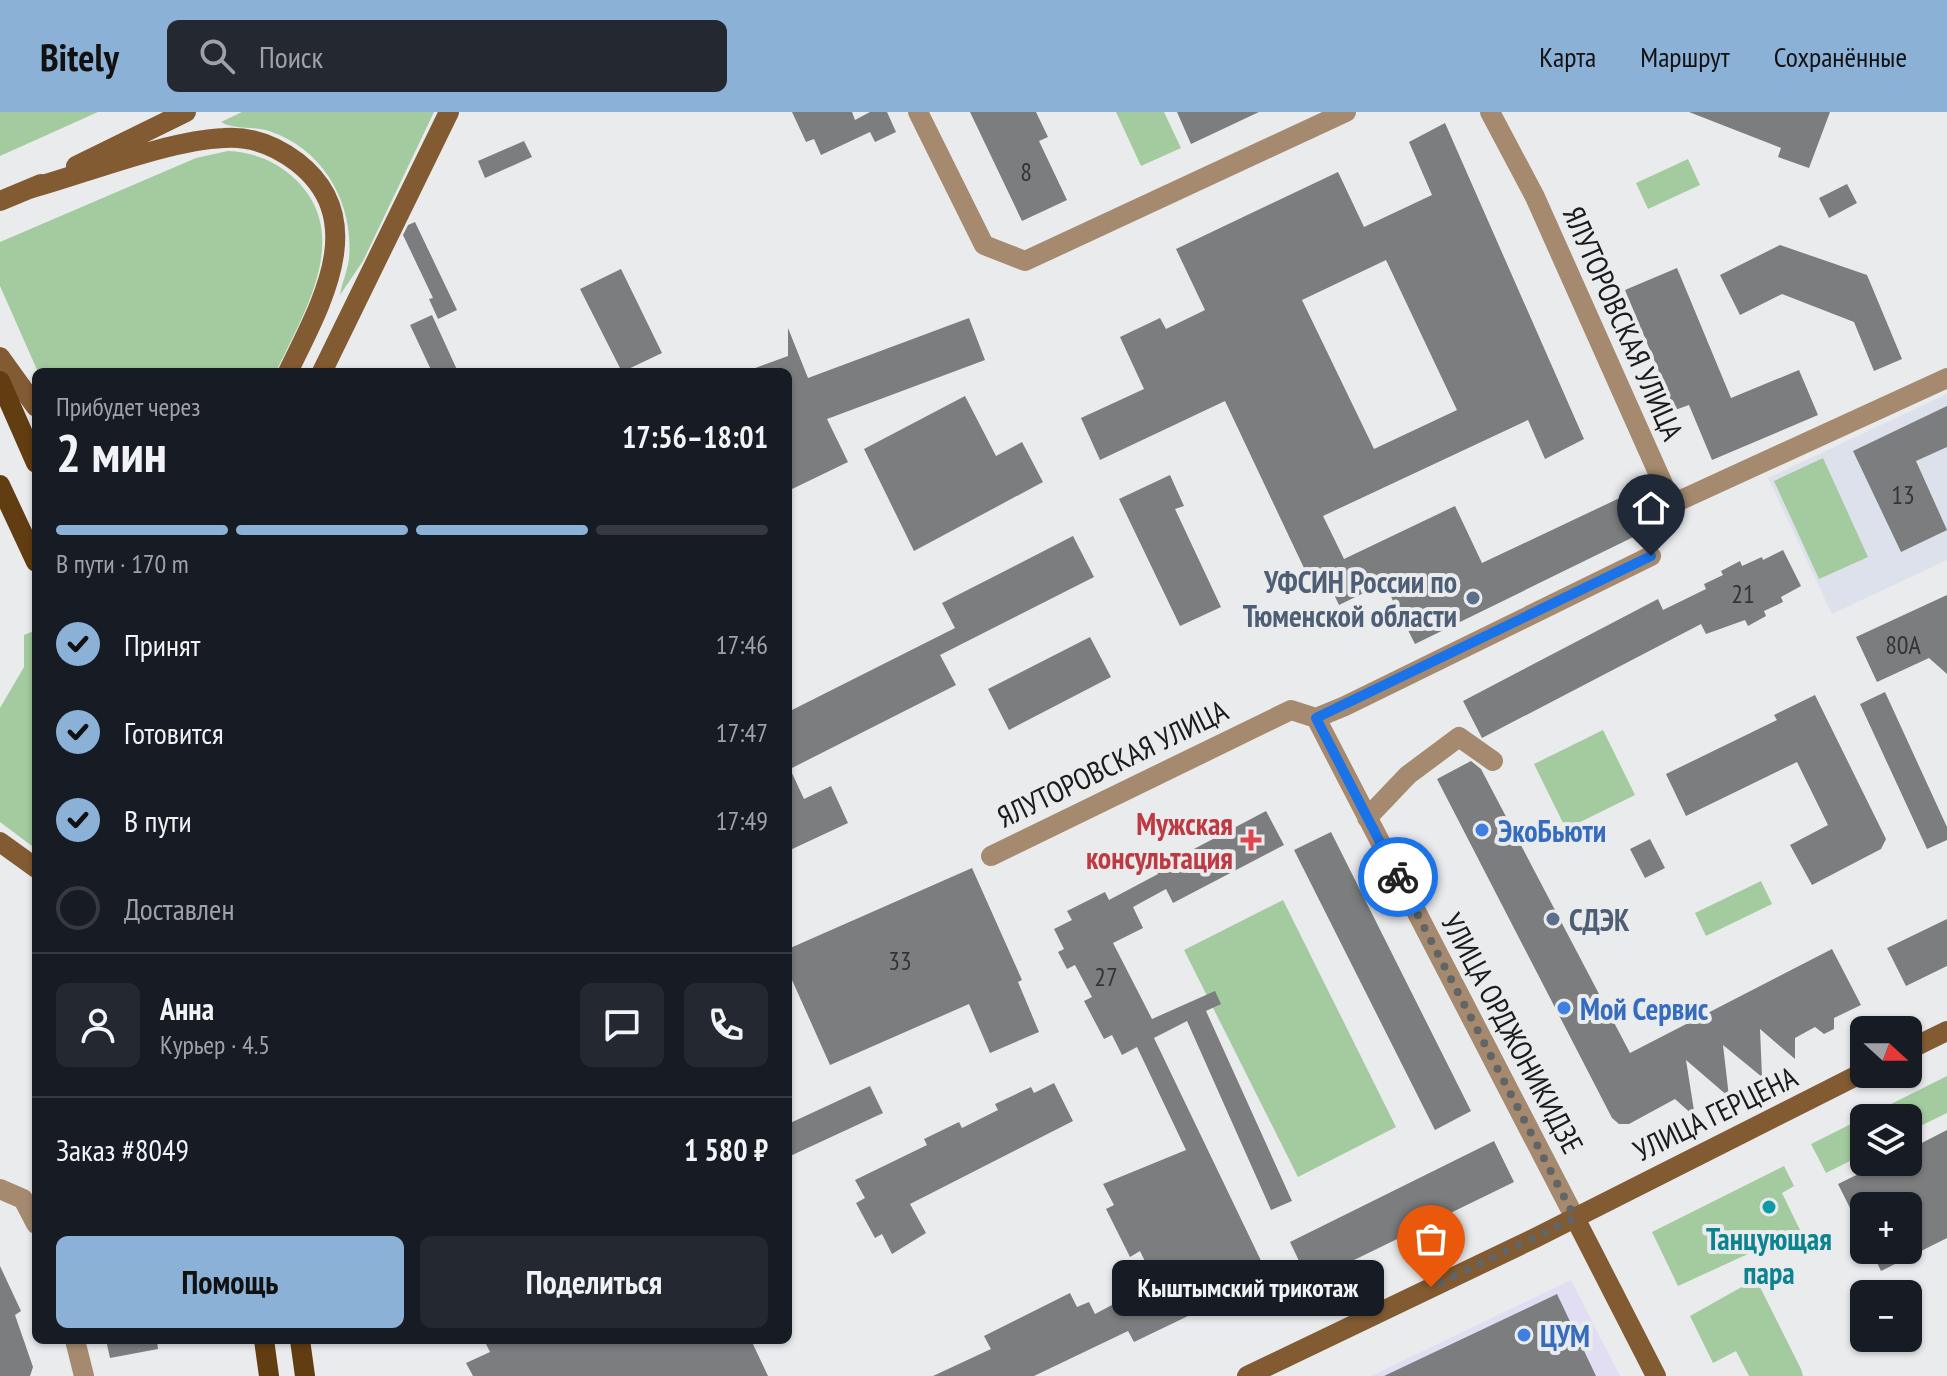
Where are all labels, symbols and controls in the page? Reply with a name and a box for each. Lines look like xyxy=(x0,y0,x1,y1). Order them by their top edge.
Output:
search box xyxy=(167,20,727,92)
text: Bitely xyxy=(40,32,119,81)
icon: search xyxy=(195,34,239,78)
text: Поиск xyxy=(259,37,323,76)
text: Карта xyxy=(1539,38,1596,75)
text: Маршрут xyxy=(1640,38,1730,75)
text: Сохранённые xyxy=(1774,38,1907,75)
house number: 8 xyxy=(1020,155,1032,188)
street label: ЯЛУТОРОВСКАЯ УЛИЦА xyxy=(1555,200,1693,447)
text: Прибудет через xyxy=(56,390,200,423)
text: 17:56–18:01 xyxy=(622,417,768,456)
text: 2 мин xyxy=(56,419,167,486)
pin xyxy=(1617,474,1685,556)
house number: 13 xyxy=(1891,478,1915,511)
icon: home xyxy=(1629,486,1673,530)
text: В пути · 170 m xyxy=(56,547,189,580)
place label: УФСИН России по Тюменской области xyxy=(1243,562,1457,635)
house number: 21 xyxy=(1731,577,1755,610)
marker: УФСИН России по Тюменской области xyxy=(1464,589,1482,607)
icon: check xyxy=(56,622,100,666)
text: Принят xyxy=(124,625,200,664)
text: 17:46 xyxy=(716,628,768,661)
house number: 80А xyxy=(1885,628,1922,661)
street label: ЯЛУТОРОВСКАЯ УЛИЦА xyxy=(990,690,1235,836)
icon: check xyxy=(56,710,100,754)
text: Готовится xyxy=(124,713,224,752)
text: 17:47 xyxy=(716,716,768,749)
icon: check xyxy=(56,798,100,842)
text: В пути xyxy=(124,801,192,840)
text: 17:49 xyxy=(716,804,768,837)
place label: Мужская консультация xyxy=(1086,804,1233,877)
place label: ЭкоБьюти xyxy=(1498,811,1606,850)
marker: ЭкоБьюти xyxy=(1473,821,1491,839)
marker: Мужская консультация xyxy=(1240,829,1262,851)
courier xyxy=(1358,837,1438,917)
icon: bike xyxy=(1376,855,1420,899)
text: Доставлен xyxy=(124,889,234,928)
place label: СДЭК xyxy=(1569,900,1630,939)
street label: УЛИЦА ОРДЖОНИКИДЗЕ xyxy=(1433,906,1593,1160)
marker: СДЭК xyxy=(1544,910,1562,928)
house number: 33 xyxy=(888,944,912,977)
house number: 27 xyxy=(1094,960,1118,993)
button: person xyxy=(56,983,140,1067)
button: chat xyxy=(580,983,664,1067)
button: phone xyxy=(684,983,768,1067)
text: Анна xyxy=(160,989,214,1028)
place label: Мой Сервис xyxy=(1580,989,1709,1028)
marker: Мой Сервис xyxy=(1555,999,1573,1017)
north arrow xyxy=(1850,1016,1922,1088)
map controls xyxy=(1850,1016,1922,1352)
text: Курьер · 4.5 xyxy=(160,1028,270,1061)
street label: УЛИЦА ГЕРЦЕНА xyxy=(1627,1056,1804,1169)
button: layers xyxy=(1850,1104,1922,1176)
text: Заказ #8049 xyxy=(56,1130,189,1169)
text: 1 580 ₽ xyxy=(684,1130,768,1169)
button: + xyxy=(1850,1192,1922,1264)
marker: Танцующая пара xyxy=(1760,1198,1778,1216)
pin xyxy=(1397,1205,1465,1287)
icon: bag xyxy=(1409,1217,1453,1261)
place label: Танцующая пара xyxy=(1706,1219,1832,1292)
button: Помощь xyxy=(56,1236,404,1328)
button: Поделиться xyxy=(420,1236,768,1328)
callout: Кыштымский трикотаж xyxy=(1111,1259,1383,1315)
text: Кыштымский трикотаж xyxy=(1138,1271,1358,1304)
button: − xyxy=(1850,1280,1922,1352)
place label: ЦУМ xyxy=(1540,1316,1590,1355)
marker: ЦУМ xyxy=(1515,1326,1533,1344)

